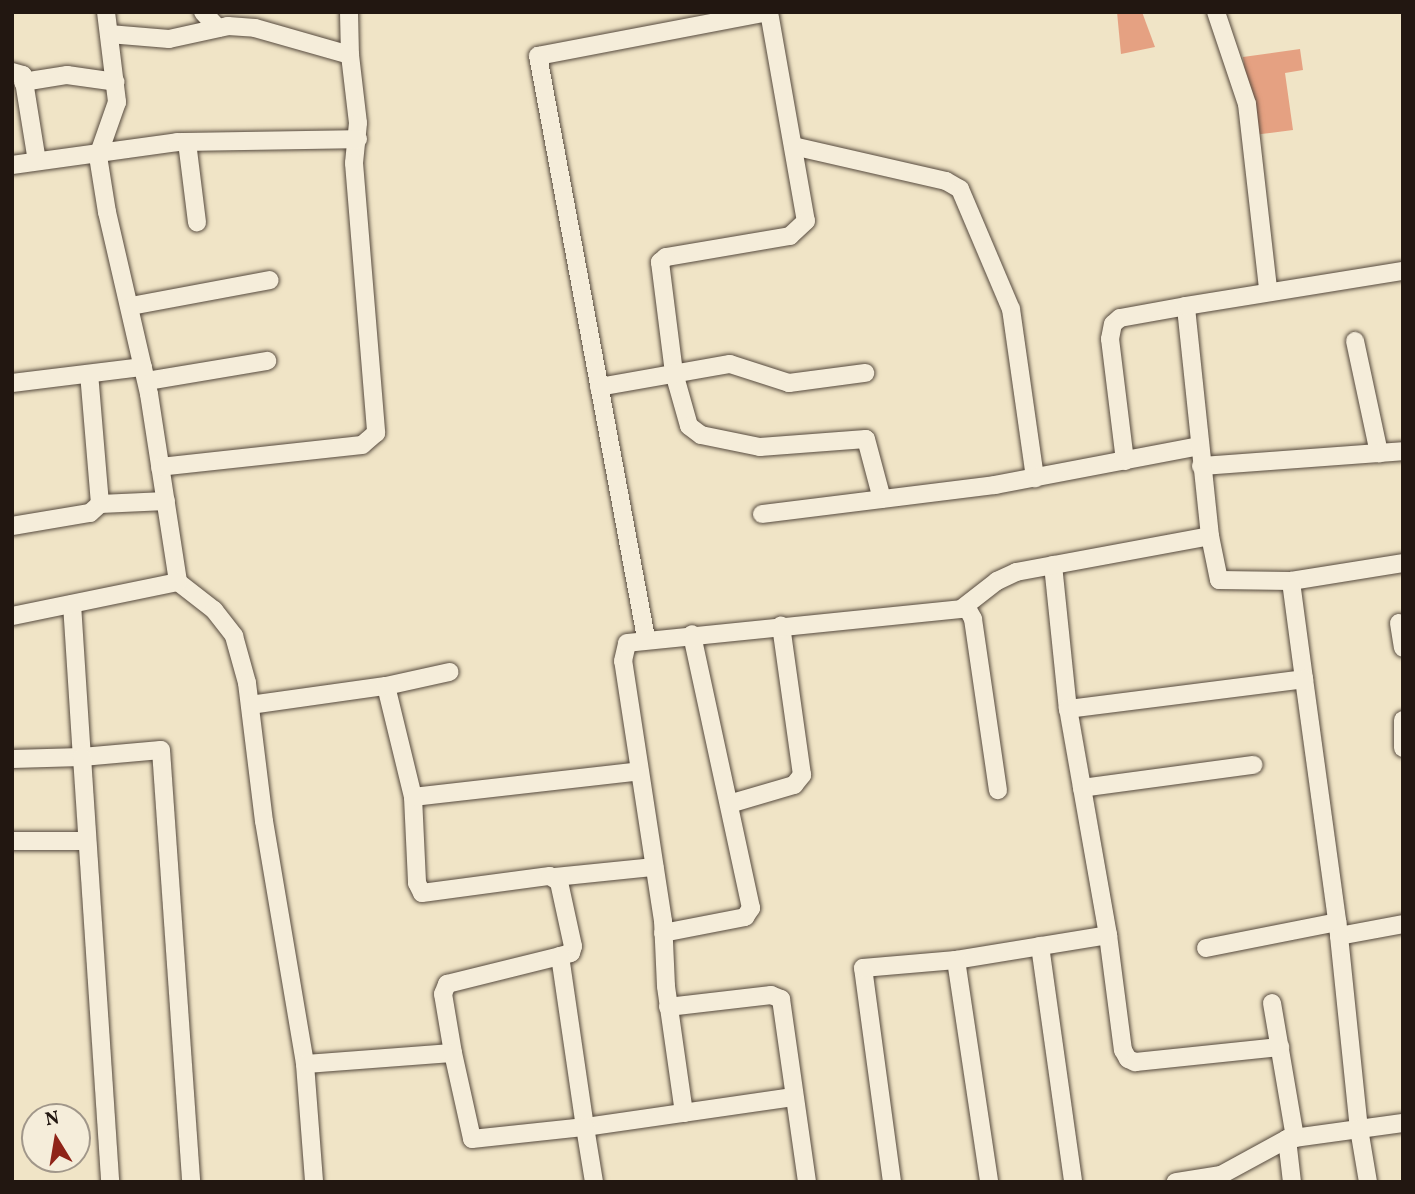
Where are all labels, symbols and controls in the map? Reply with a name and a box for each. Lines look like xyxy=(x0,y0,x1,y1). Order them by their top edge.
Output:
north arrow xyxy=(21,1103,91,1173)
text: N xyxy=(43,1105,62,1133)

